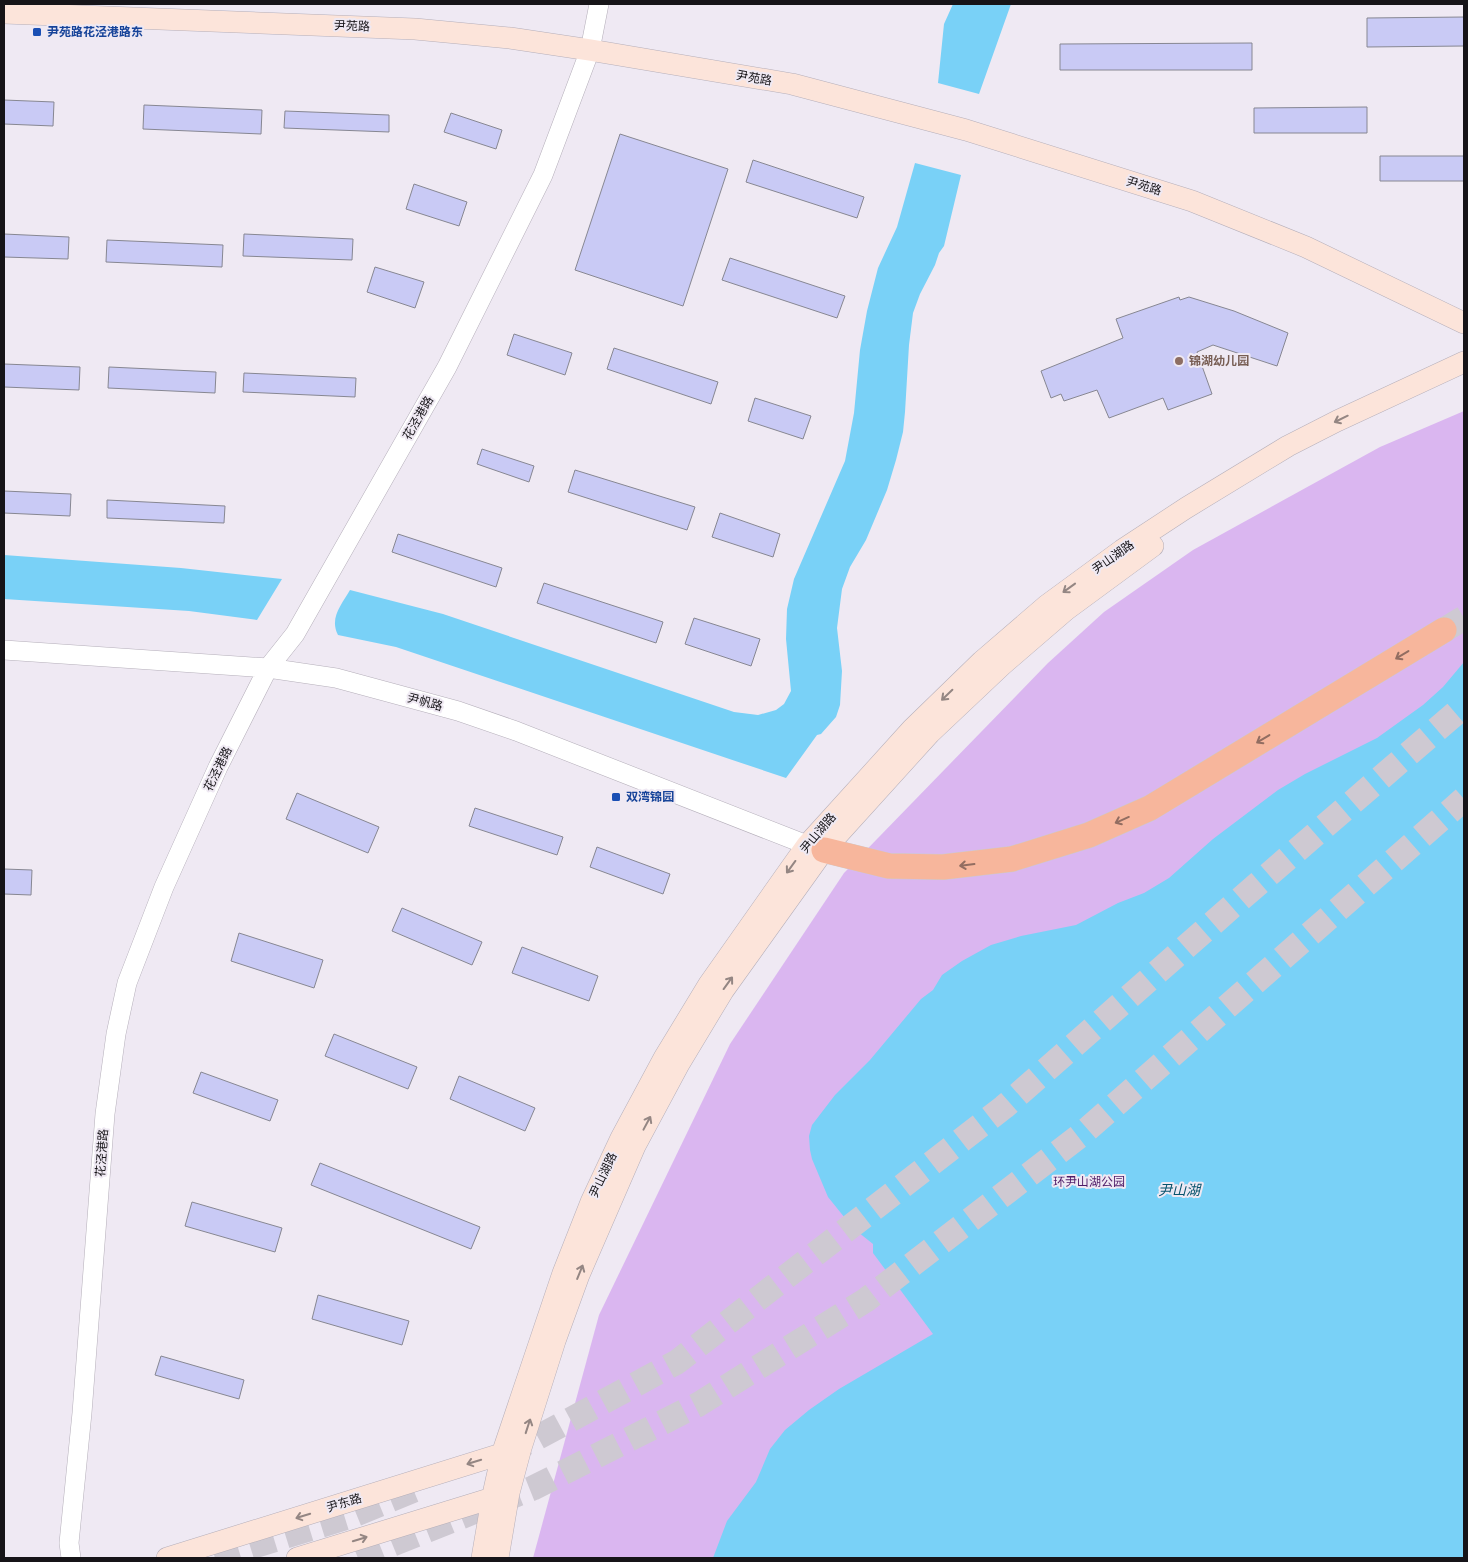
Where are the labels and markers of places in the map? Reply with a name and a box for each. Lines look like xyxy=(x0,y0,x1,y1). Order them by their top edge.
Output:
place label: 尹苑路花泾港路东 xyxy=(47,25,143,39)
marker: 尹苑路花泾港路东 xyxy=(31,26,43,38)
place label: 锦湖幼儿园 xyxy=(1189,354,1249,368)
marker: 锦湖幼儿园 xyxy=(1173,355,1185,367)
place label: 双湾锦园 xyxy=(626,790,674,804)
marker: 双湾锦园 xyxy=(610,791,622,803)

